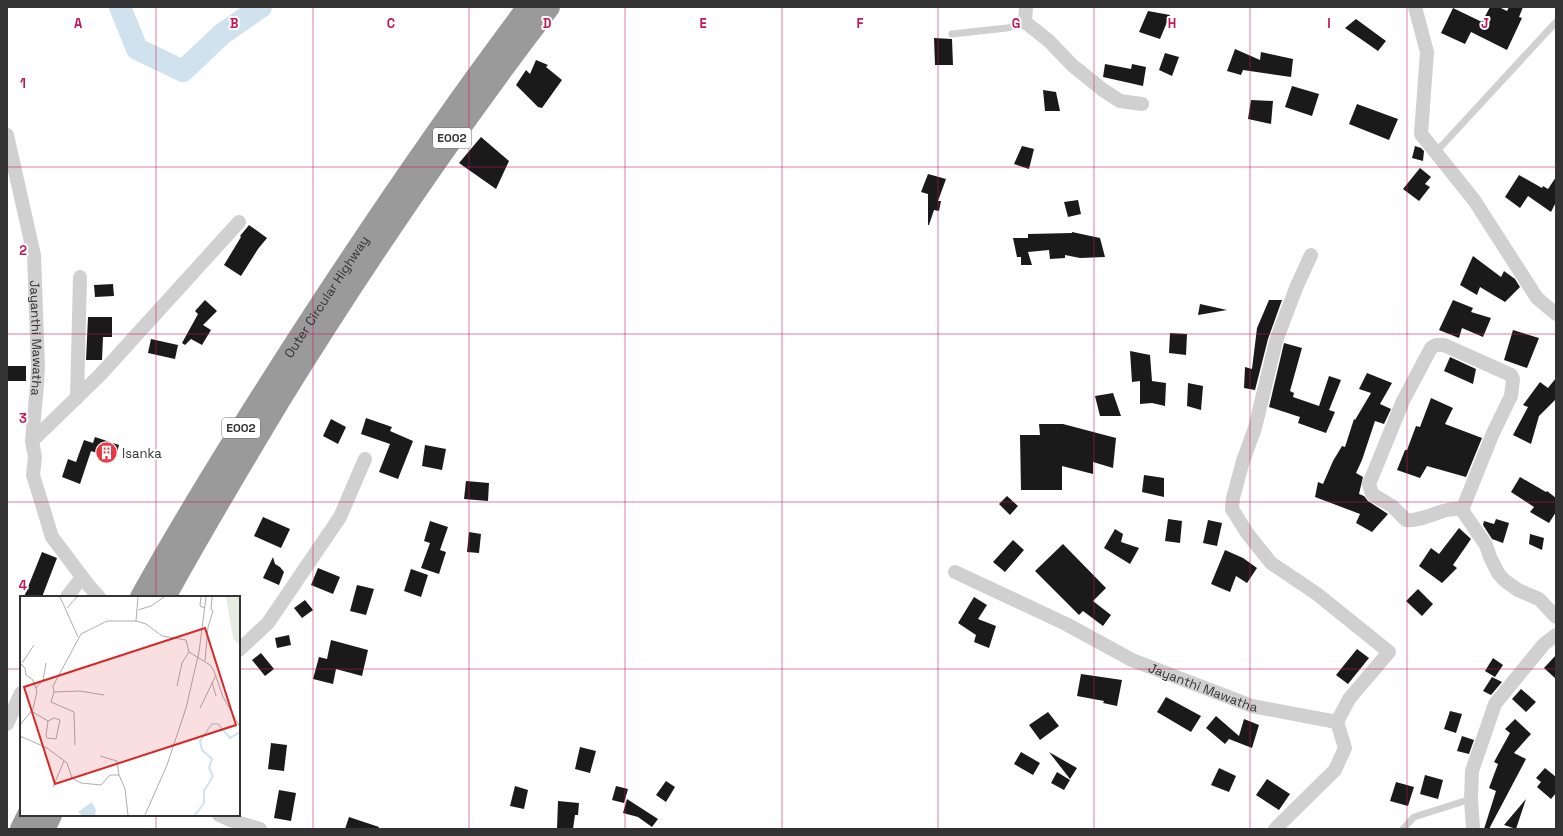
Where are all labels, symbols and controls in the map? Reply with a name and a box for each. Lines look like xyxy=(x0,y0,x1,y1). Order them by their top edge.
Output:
text: A xyxy=(74,15,83,32)
text: B xyxy=(230,15,239,32)
text: C xyxy=(387,15,395,32)
text: D xyxy=(543,15,552,32)
text: E xyxy=(699,15,707,32)
text: F xyxy=(857,15,864,32)
text: G xyxy=(1012,15,1020,32)
text: H xyxy=(1168,15,1176,32)
text: I xyxy=(1327,15,1331,32)
text: J xyxy=(1481,15,1489,32)
text: 1 xyxy=(20,75,26,92)
road number: E002 xyxy=(433,128,471,148)
street label: Outer Circular Highway xyxy=(280,232,372,361)
text: 2 xyxy=(19,242,27,259)
street label: Jayanthi Mawatha xyxy=(26,280,47,397)
text: 3 xyxy=(19,410,27,427)
road number: E002 xyxy=(222,418,260,438)
building icon: Isanka xyxy=(94,440,120,466)
place label: Isanka xyxy=(122,445,162,462)
text: 4 xyxy=(19,577,27,594)
inset map xyxy=(20,596,240,816)
street label: Jayanthi Mawatha xyxy=(1146,659,1260,715)

